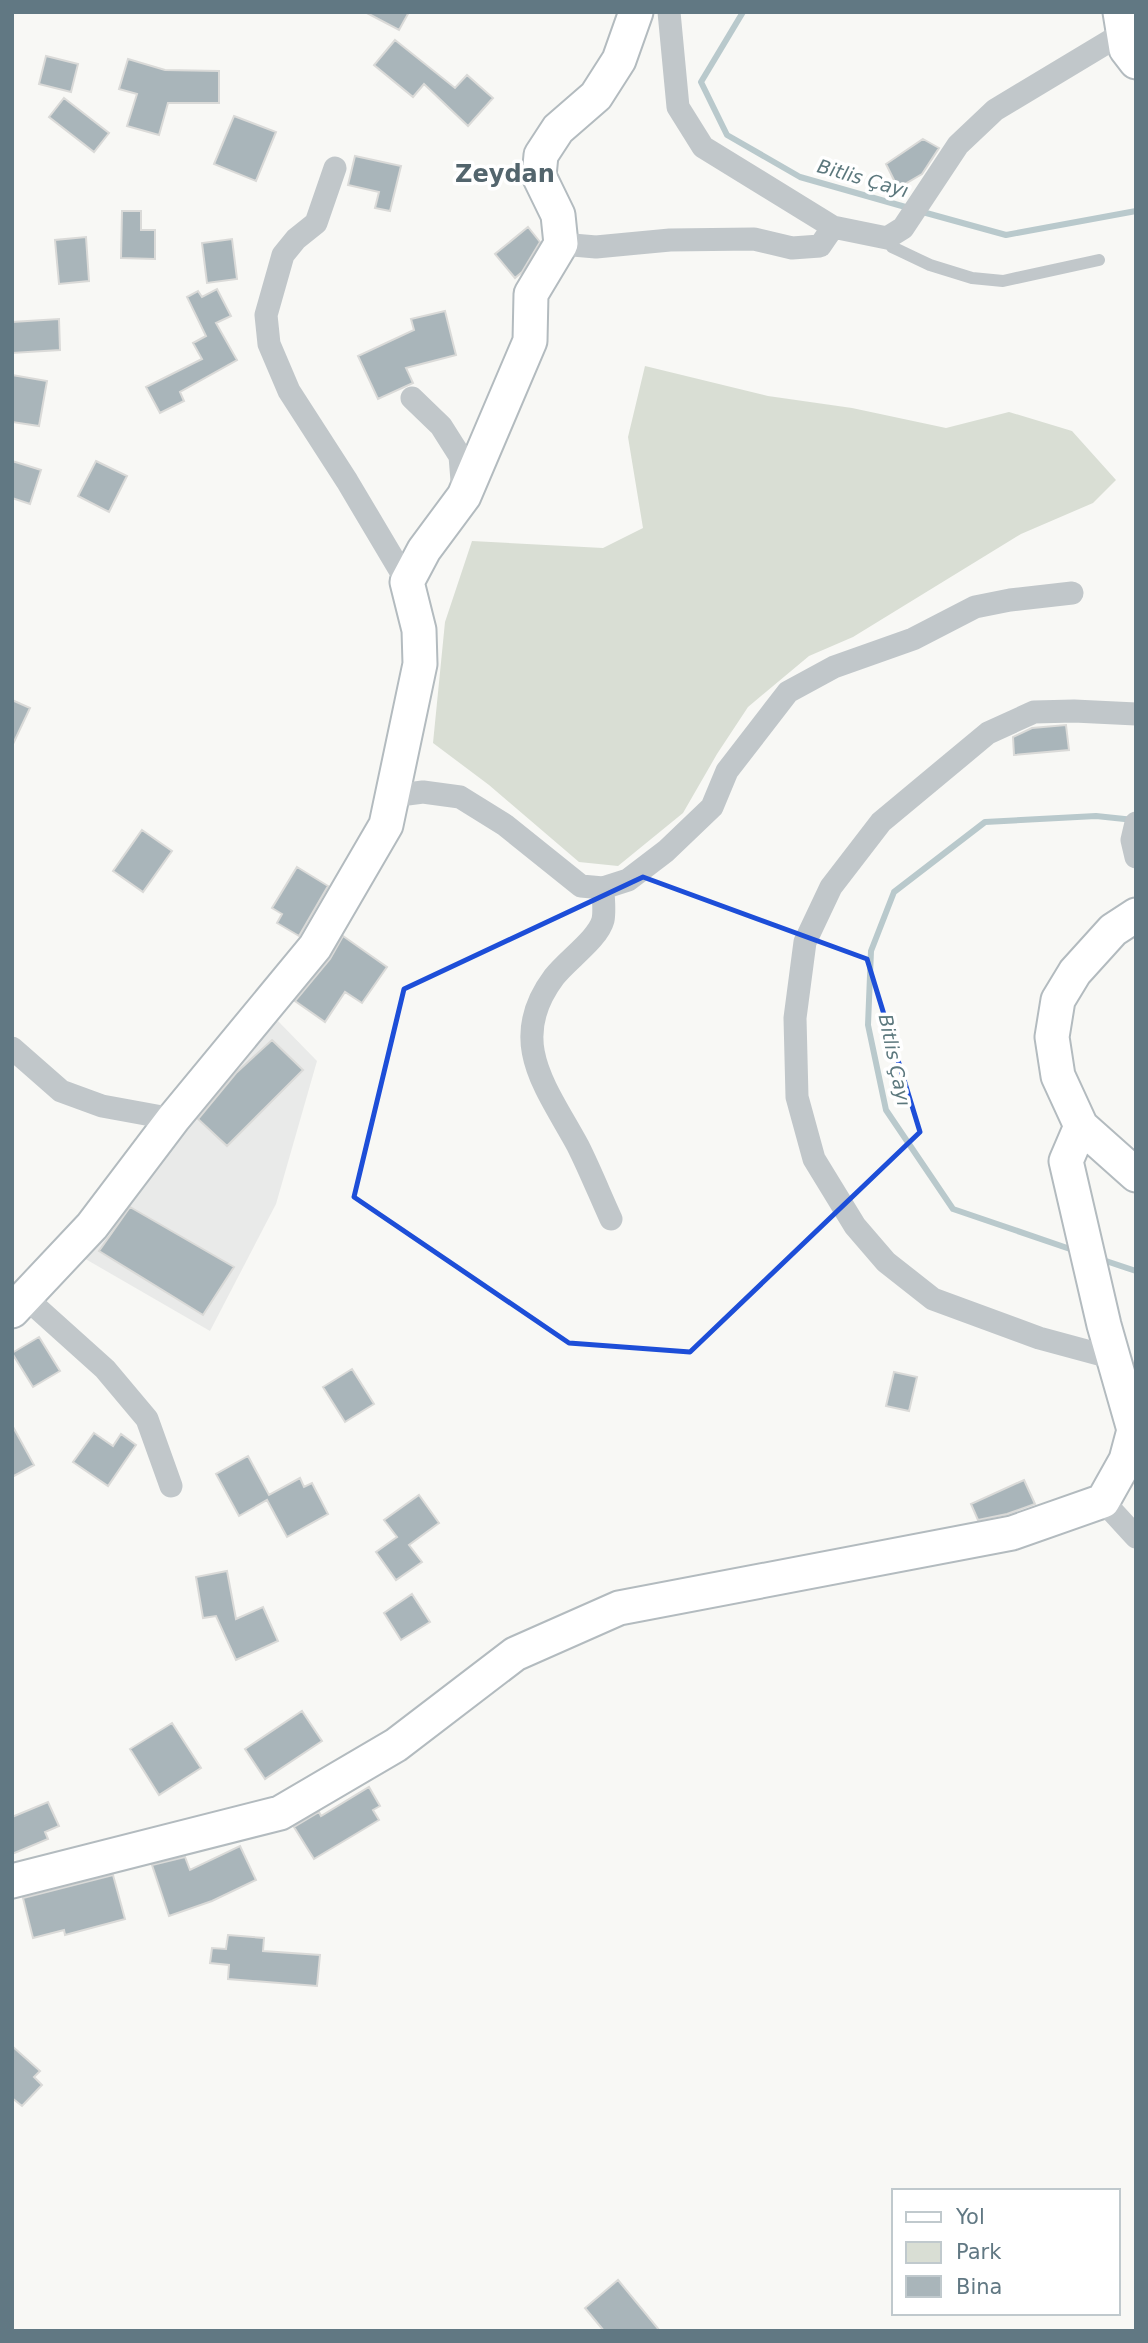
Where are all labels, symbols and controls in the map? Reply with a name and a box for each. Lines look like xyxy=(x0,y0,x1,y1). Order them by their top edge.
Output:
water label: Bitlis Çayı xyxy=(815,155,911,201)
district label: Zeydan xyxy=(455,160,555,188)
water label: Bitlis Çayı xyxy=(874,1012,916,1108)
legend xyxy=(892,2189,1120,2315)
text: Yol xyxy=(955,2205,985,2229)
text: Park xyxy=(956,2240,1002,2264)
text: Bina xyxy=(956,2275,1002,2299)

